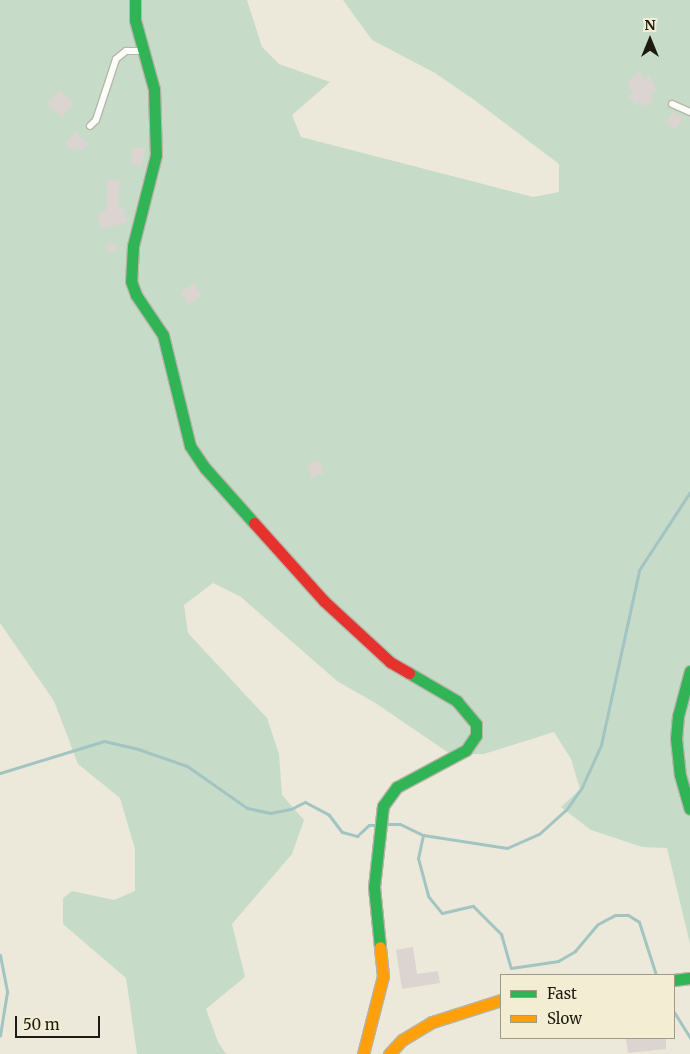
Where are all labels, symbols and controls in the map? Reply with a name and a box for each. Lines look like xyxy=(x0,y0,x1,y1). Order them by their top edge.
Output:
north arrow xyxy=(625,15,675,65)
text: N xyxy=(644,16,656,34)
legend xyxy=(500,974,675,1039)
text: Fast xyxy=(547,984,577,1003)
scale bar xyxy=(18,1006,102,1038)
text: Slow xyxy=(547,1009,582,1028)
text: 50 m xyxy=(23,1015,60,1034)

